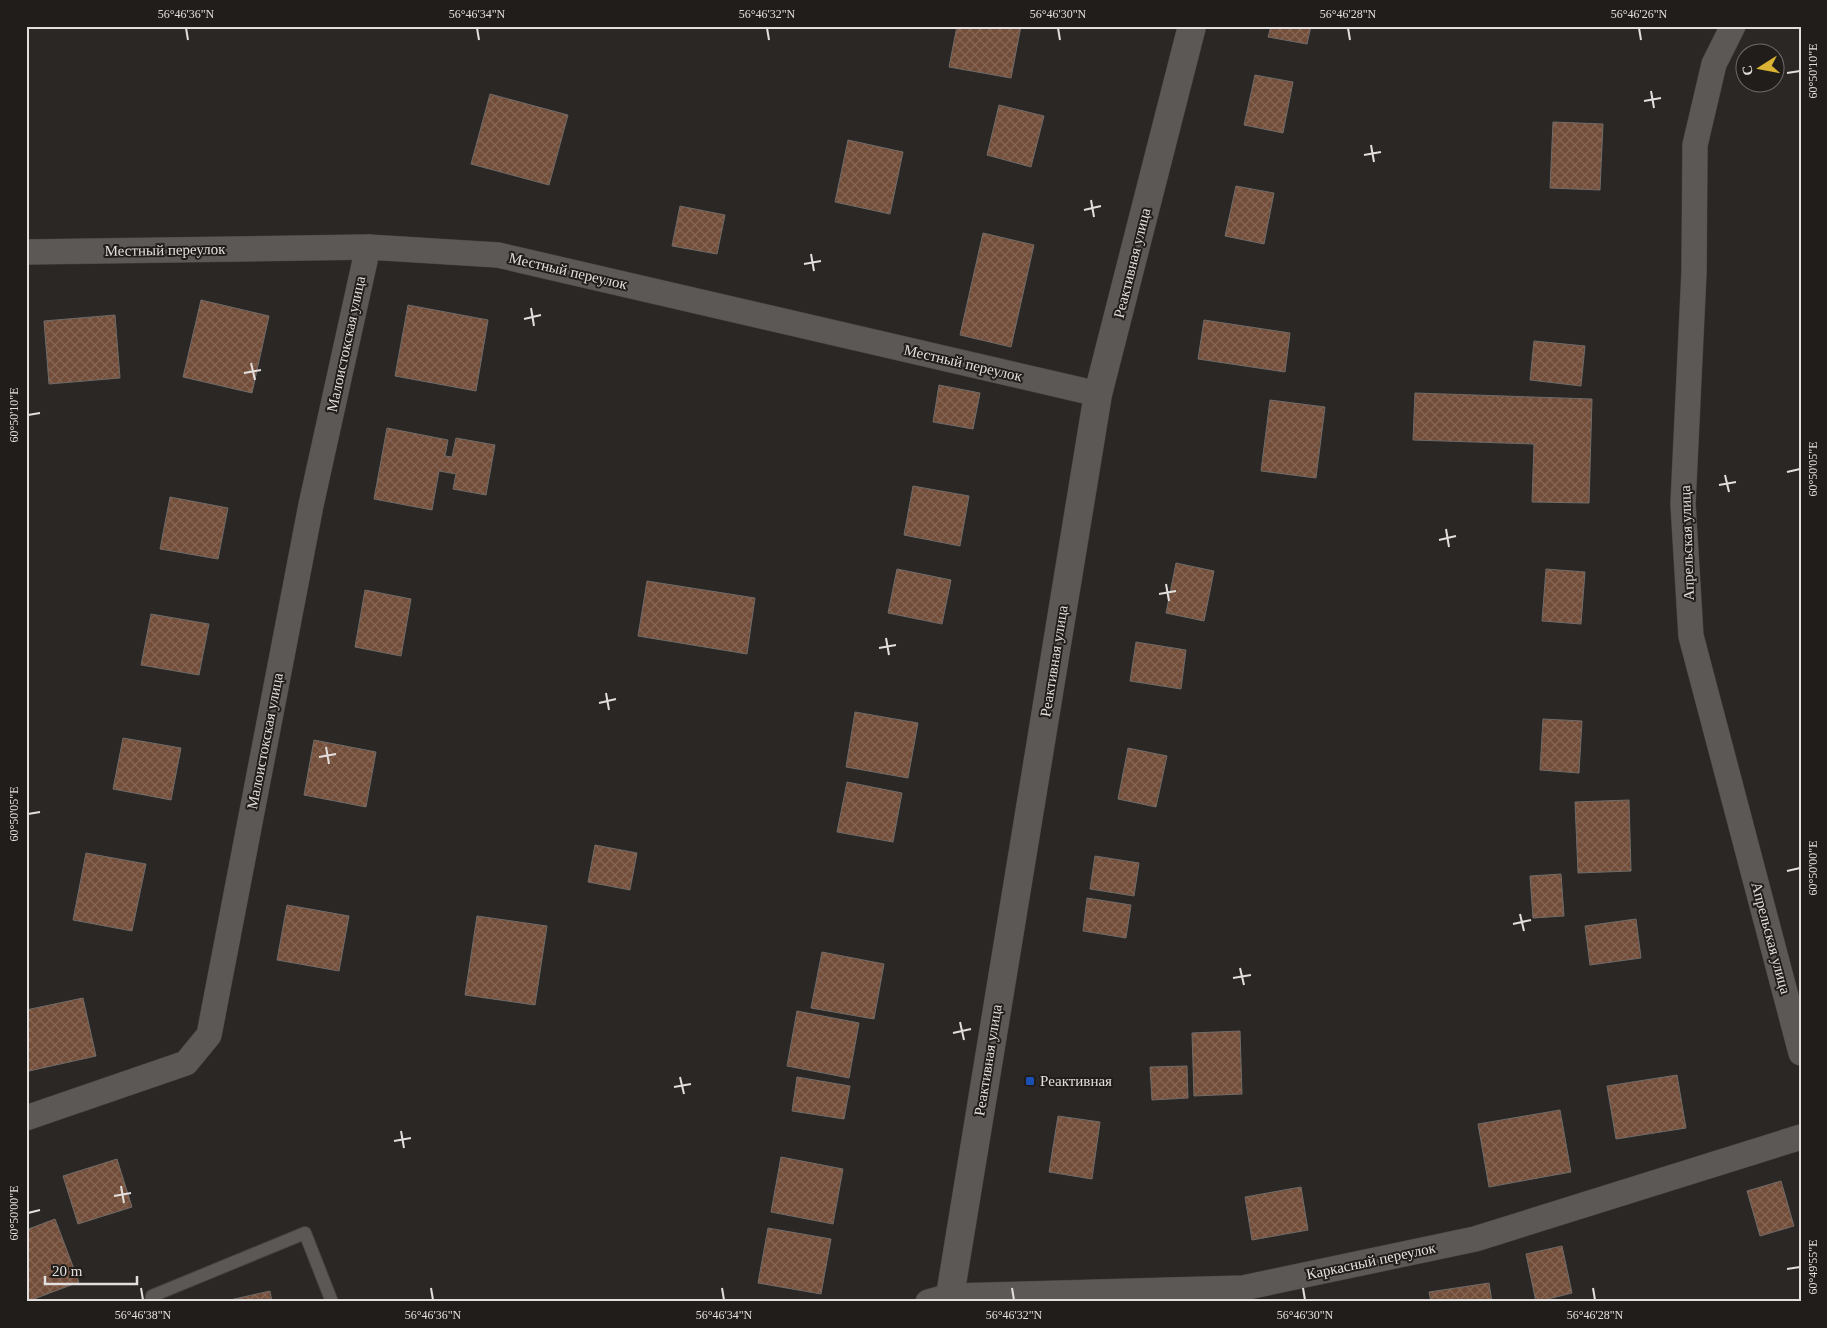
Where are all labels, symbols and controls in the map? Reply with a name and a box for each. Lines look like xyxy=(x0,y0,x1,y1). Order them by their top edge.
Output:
text: 56°46'36"N xyxy=(158,7,215,21)
text: 56°46'34"N xyxy=(449,7,506,21)
text: 56°46'32"N xyxy=(739,7,796,21)
text: 56°46'30"N xyxy=(1030,7,1087,21)
text: 56°46'28"N xyxy=(1320,7,1377,21)
text: 56°46'26"N xyxy=(1611,7,1668,21)
north arrow xyxy=(1734,42,1784,92)
text: 60°50'10"E xyxy=(1806,43,1820,99)
text: С xyxy=(1739,64,1756,77)
street label: Реактивная улица xyxy=(1111,206,1153,320)
street label: Местный переулок xyxy=(104,241,226,259)
street label: Местный переулок xyxy=(507,250,629,293)
street label: Малоистокская улица xyxy=(324,274,368,413)
street label: Местный переулок xyxy=(902,342,1024,385)
text: 60°50'10"E xyxy=(7,387,21,443)
text: 60°50'05"E xyxy=(1806,441,1820,497)
street label: Апрельская улица xyxy=(1677,485,1697,601)
street label: Реактивная улица xyxy=(1037,604,1071,718)
street label: Малоистокская улица xyxy=(244,671,286,811)
text: 60°50'05"E xyxy=(7,786,21,842)
text: 60°50'00"E xyxy=(1806,840,1820,896)
street label: Апрельская улица xyxy=(1748,880,1794,996)
street label: Реактивная улица xyxy=(971,1003,1005,1117)
place label: Реактивная xyxy=(1040,1073,1112,1089)
marker: Реактивная xyxy=(1024,1075,1036,1087)
text: 60°50'00"E xyxy=(7,1185,21,1241)
street label: Каркасный переулок xyxy=(1305,1239,1438,1283)
text: 60°49'55"E xyxy=(1806,1239,1820,1295)
scale bar xyxy=(45,1253,138,1285)
text: 20 m xyxy=(52,1263,83,1279)
text: 56°46'38"N xyxy=(115,1308,172,1322)
text: 56°46'36"N xyxy=(405,1308,462,1322)
text: 56°46'34"N xyxy=(696,1308,753,1322)
text: 56°46'32"N xyxy=(986,1308,1043,1322)
text: 56°46'30"N xyxy=(1277,1308,1334,1322)
text: 56°46'28"N xyxy=(1567,1308,1624,1322)

